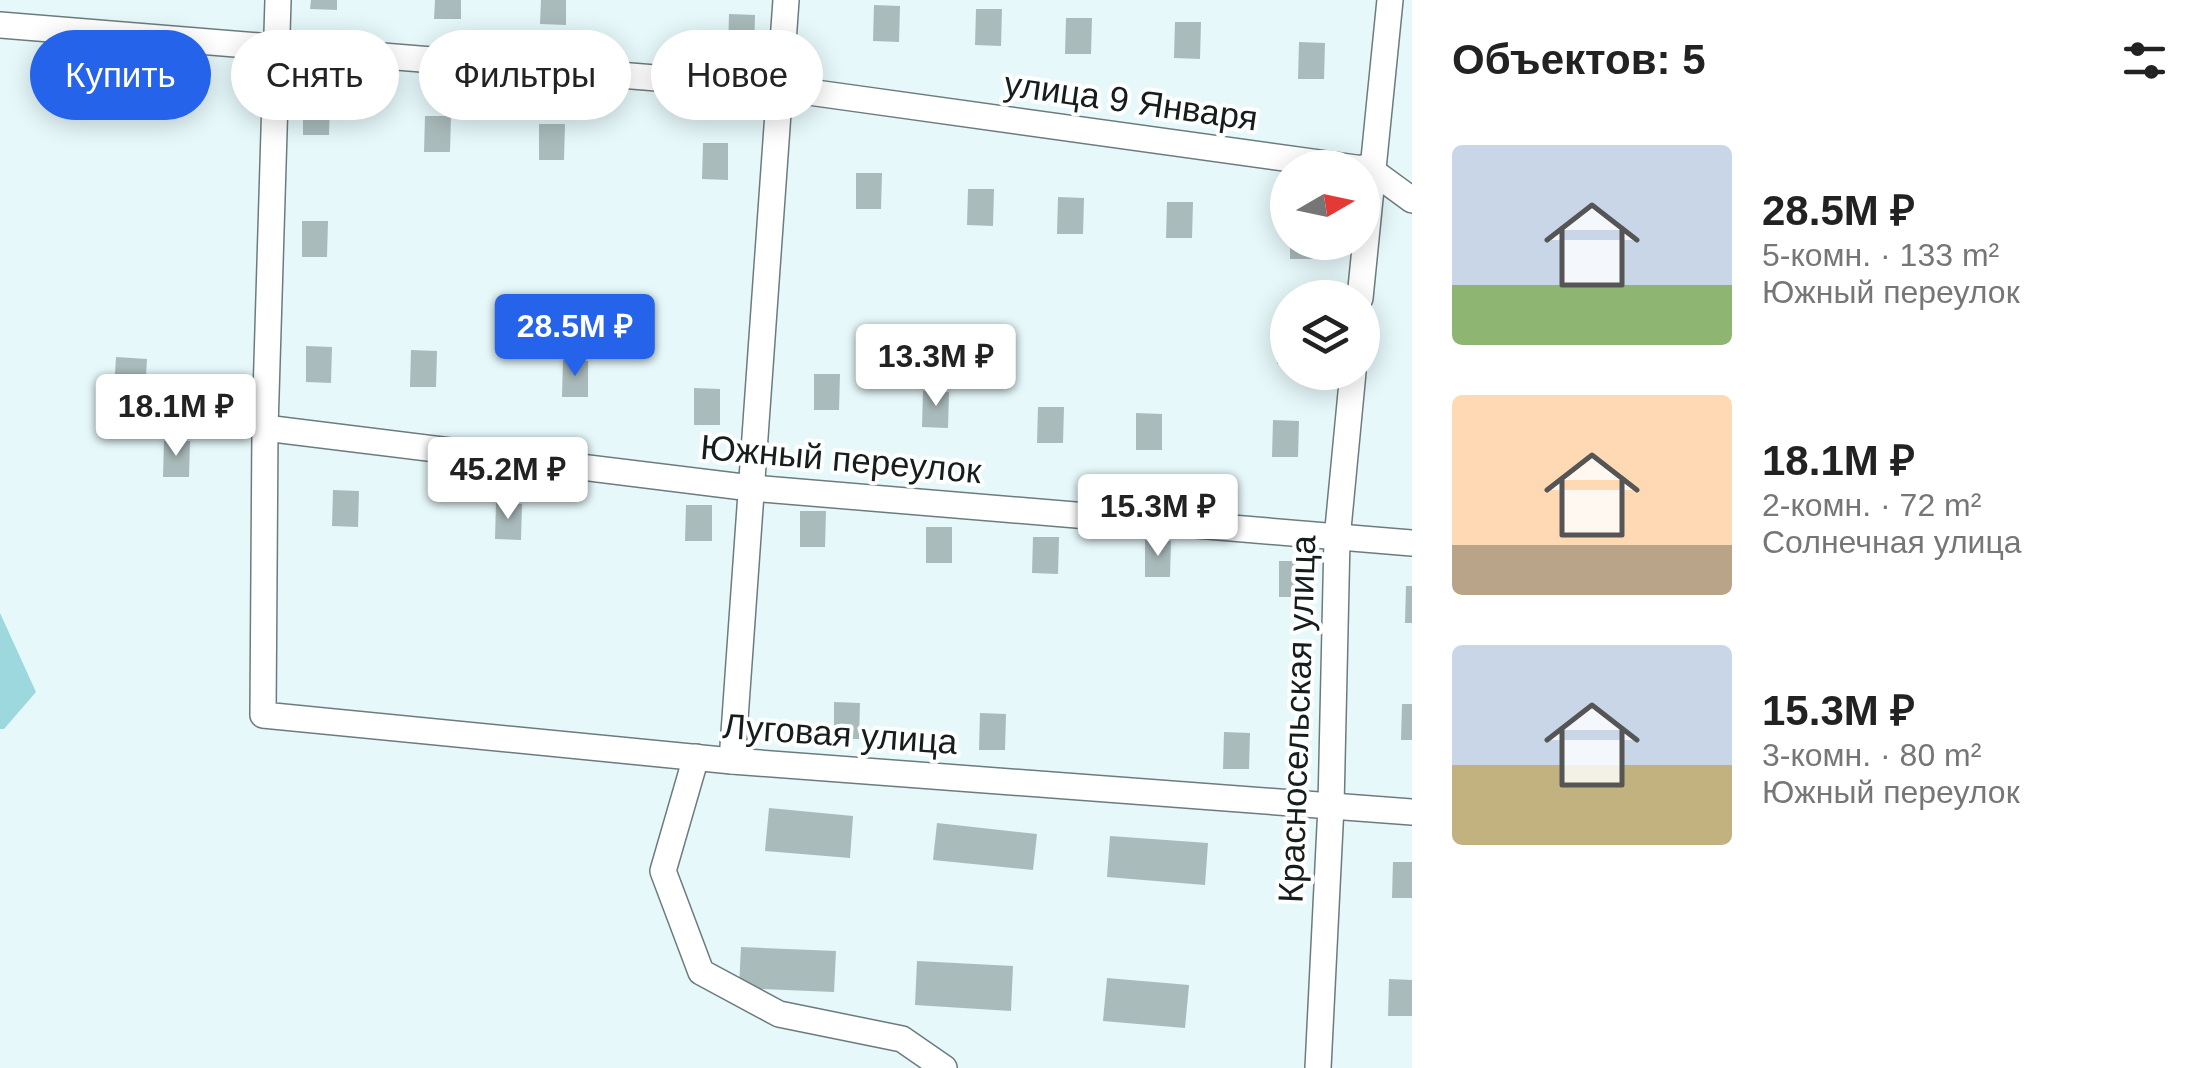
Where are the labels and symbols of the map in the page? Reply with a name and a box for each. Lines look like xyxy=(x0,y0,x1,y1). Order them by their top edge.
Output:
street label: улица 9 Января xyxy=(1002,63,1260,138)
north arrow xyxy=(1270,150,1380,260)
pin: 28.5M ₽ xyxy=(483,294,667,379)
pin: 13.3M ₽ xyxy=(844,324,1028,409)
pin: 18.1M ₽ xyxy=(84,374,268,459)
street label: Южный переулок xyxy=(699,427,984,490)
pin: 45.2M ₽ xyxy=(416,437,600,522)
pin: 15.3M ₽ xyxy=(1066,474,1250,559)
street label: Красносельская улица xyxy=(1271,534,1322,904)
street label: Луговая улица xyxy=(722,706,959,761)

